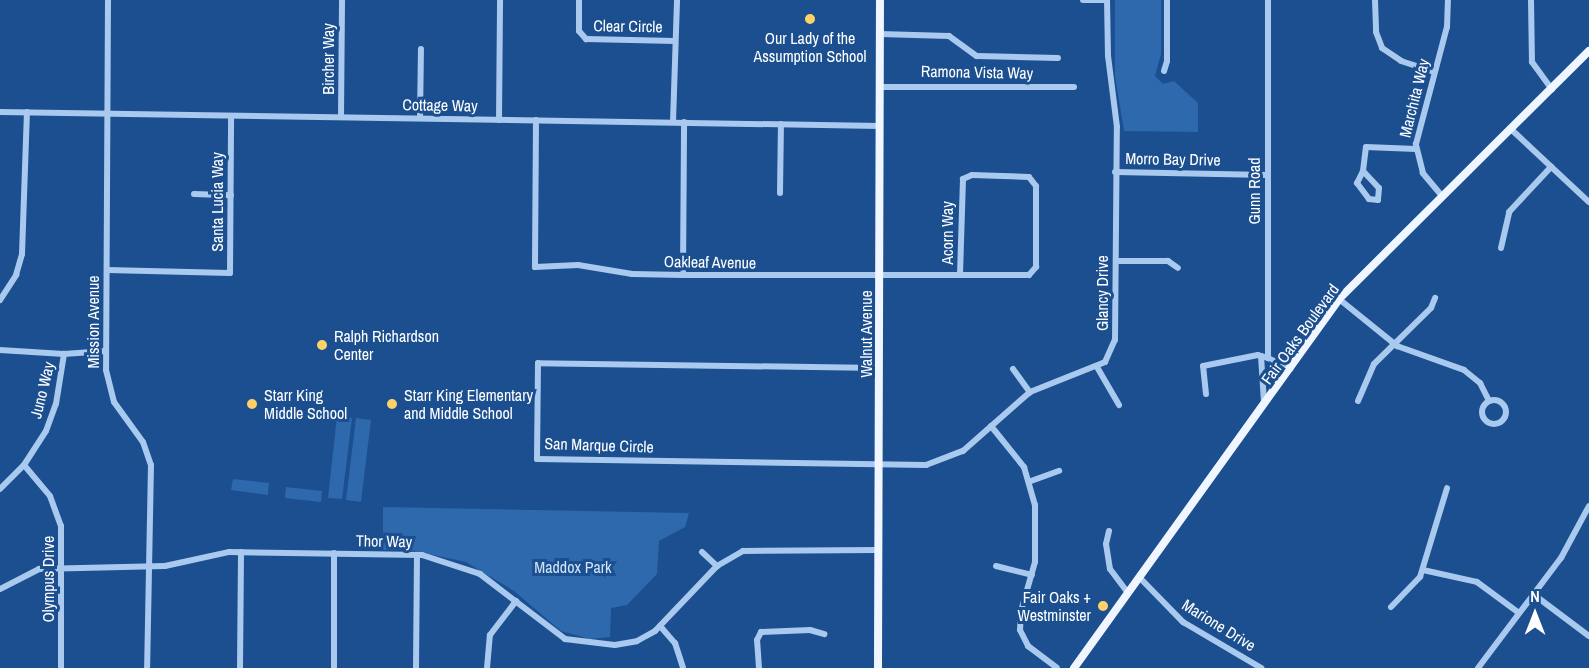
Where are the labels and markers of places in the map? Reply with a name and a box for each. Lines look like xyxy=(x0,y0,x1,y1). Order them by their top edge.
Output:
marker: Our Lady of the Assumption School xyxy=(803,12,817,26)
place label: Our Lady of the Assumption School xyxy=(753,28,867,66)
place label: Ralph Richardson Center xyxy=(334,326,439,364)
marker: Ralph Richardson Center xyxy=(315,338,329,352)
place label: Starr King Middle School xyxy=(264,385,347,423)
place label: Starr King Elementary and Middle School xyxy=(404,385,533,423)
marker: Starr King Middle School xyxy=(245,397,259,411)
marker: Starr King Elementary and Middle School xyxy=(385,397,399,411)
place label: Fair Oaks + Westminster xyxy=(1018,587,1091,625)
marker: Fair Oaks + Westminster xyxy=(1096,599,1110,613)

